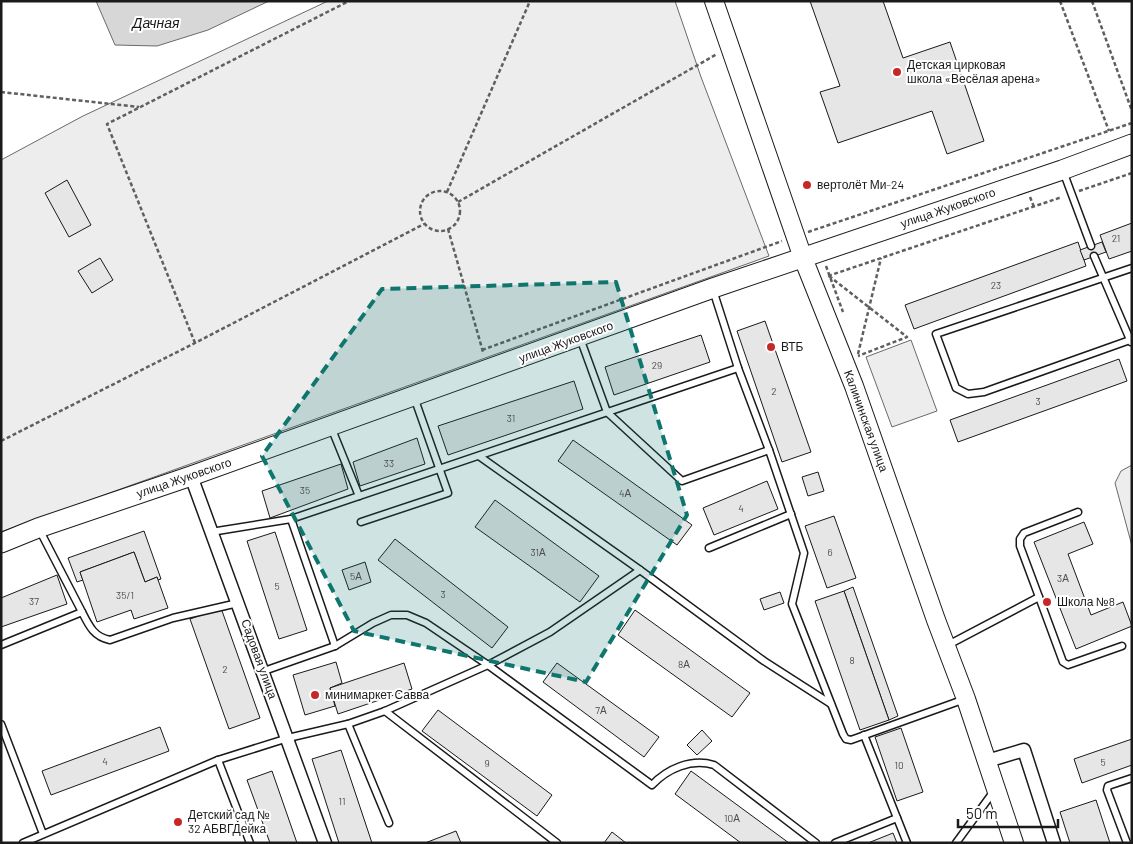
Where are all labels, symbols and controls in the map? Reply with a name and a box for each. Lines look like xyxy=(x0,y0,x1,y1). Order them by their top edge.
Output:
water label: Дачная xyxy=(131,14,180,31)
place label: Детская цирковая школа «Весёлая арена» xyxy=(907,57,1041,86)
marker: Детская цирковая школа «Весёлая арена» xyxy=(891,66,903,78)
place label: вертолёт Ми-24 xyxy=(817,177,904,192)
marker: вертолёт Ми-24 xyxy=(801,179,813,191)
street label: улица Жуковского xyxy=(898,184,998,231)
house number: 21 xyxy=(1112,232,1120,244)
house number: 23 xyxy=(991,279,1001,291)
street label: улица Жуковского xyxy=(517,317,615,366)
place label: ВТБ xyxy=(781,339,804,353)
marker: ВТБ xyxy=(765,341,777,353)
house number: 29 xyxy=(652,359,662,371)
street label: Калининская улица xyxy=(841,368,892,474)
house number: 2 xyxy=(771,385,777,397)
house number: 3 xyxy=(1035,395,1041,407)
house number: 31 xyxy=(507,412,515,424)
street label: улица Жуковского xyxy=(134,454,234,501)
house number: 33 xyxy=(384,457,394,469)
house number: 35 xyxy=(300,484,310,496)
house number: 4А xyxy=(619,487,631,499)
house number: 4 xyxy=(738,502,744,514)
house number: 31А xyxy=(530,546,546,558)
house number: 6 xyxy=(827,546,833,558)
house number: 5А xyxy=(350,570,362,582)
house number: 3А xyxy=(1057,572,1069,584)
house number: 5 xyxy=(274,580,280,592)
house number: 3 xyxy=(440,588,446,600)
house number: 35/1 xyxy=(116,589,134,601)
place label: Школа №8 xyxy=(1057,594,1115,608)
house number: 37 xyxy=(29,595,39,607)
marker: Школа №8 xyxy=(1041,596,1053,608)
street label: Садовая улица xyxy=(238,617,281,701)
house number: 8 xyxy=(849,654,855,666)
house number: 8А xyxy=(678,658,690,670)
house number: 2 xyxy=(222,663,228,675)
place label: минимаркет Савва xyxy=(325,687,430,702)
marker: минимаркет Савва xyxy=(309,689,321,701)
house number: 7А xyxy=(595,704,607,716)
house number: 4 xyxy=(102,755,108,767)
house number: 5 xyxy=(1100,756,1106,768)
house number: 9 xyxy=(484,757,490,769)
house number: 10 xyxy=(894,759,904,771)
house number: 11 xyxy=(338,795,346,807)
scale bar xyxy=(958,796,1058,828)
text: 50 m xyxy=(966,804,998,822)
place label: Детский сад № 32 АБВГДейка xyxy=(188,807,270,836)
house number: 10А xyxy=(724,812,740,824)
marker: Детский сад № 32 АБВГДейка xyxy=(172,816,184,828)

